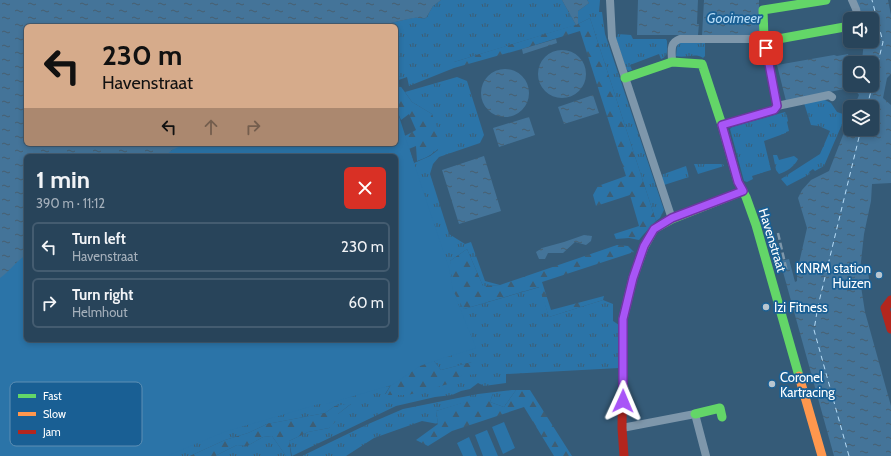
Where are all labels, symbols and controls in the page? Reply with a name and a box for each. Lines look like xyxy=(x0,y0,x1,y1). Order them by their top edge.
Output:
water label: Gooimeer xyxy=(707,9,762,27)
map controls xyxy=(843,12,879,136)
button: sound xyxy=(843,12,879,48)
pin xyxy=(749,31,783,65)
icon: arrive xyxy=(755,37,777,59)
text: 230 m xyxy=(102,38,182,72)
icon: left xyxy=(36,40,88,92)
button: search xyxy=(843,56,879,92)
text: Havenstraat xyxy=(102,72,193,94)
button: layers xyxy=(843,100,879,136)
icon: left xyxy=(158,116,180,138)
icon: ahead xyxy=(200,116,222,138)
icon: right xyxy=(242,116,264,138)
text: 1 min xyxy=(36,165,90,194)
button: close xyxy=(344,167,386,209)
text: 390 m · 11:12 xyxy=(36,195,105,211)
street label: Havenstraat xyxy=(756,206,790,274)
text: Turn left xyxy=(72,230,126,248)
icon: left xyxy=(38,236,60,258)
text: 230 m xyxy=(341,238,384,256)
text: Havenstraat xyxy=(72,248,138,264)
place label: KNRM station Huizen xyxy=(796,260,871,291)
marker: KNRM station Huizen xyxy=(874,270,884,280)
text: Turn right xyxy=(72,286,133,304)
icon: right xyxy=(38,292,60,314)
text: 60 m xyxy=(348,294,384,312)
place label: Izi Fitness xyxy=(774,299,828,315)
marker: Izi Fitness xyxy=(761,302,771,312)
text: Helmhout xyxy=(72,304,128,320)
place label: Coronel Kartracing xyxy=(780,369,835,400)
marker: Coronel Kartracing xyxy=(767,379,777,389)
position arrow xyxy=(602,380,644,422)
legend xyxy=(10,382,142,446)
text: Fast xyxy=(43,389,62,403)
text: Slow xyxy=(43,407,66,421)
text: Jam xyxy=(42,425,61,439)

